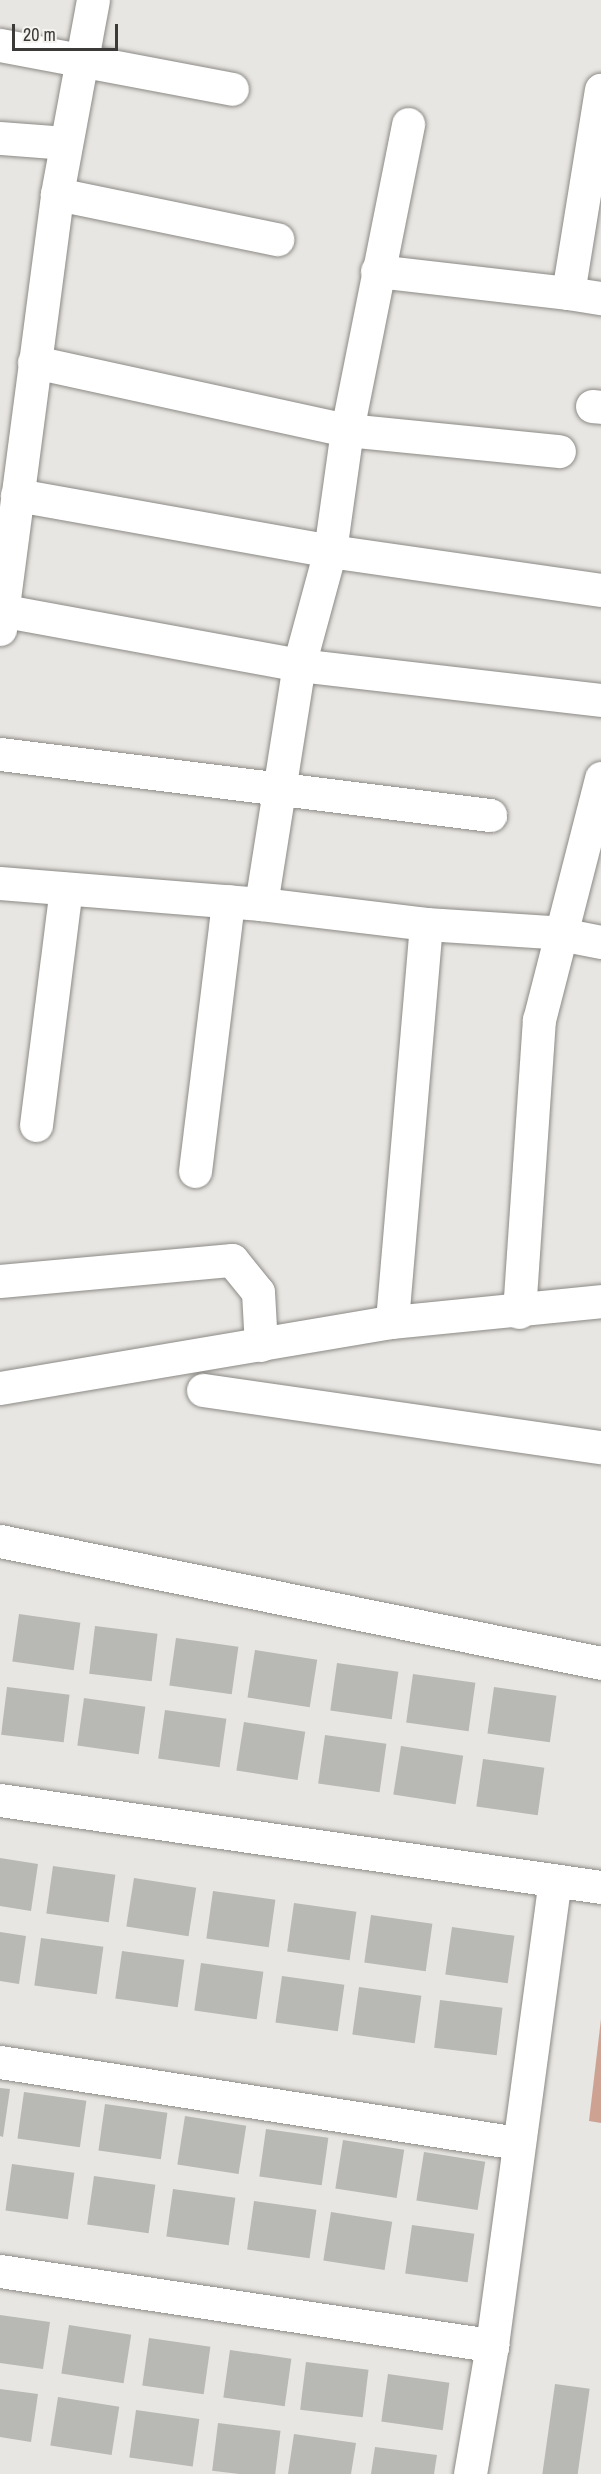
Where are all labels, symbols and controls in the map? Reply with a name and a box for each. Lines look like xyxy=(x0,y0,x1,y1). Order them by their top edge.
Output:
scale bar xyxy=(15,12,122,50)
text: 20 m xyxy=(23,22,56,47)

